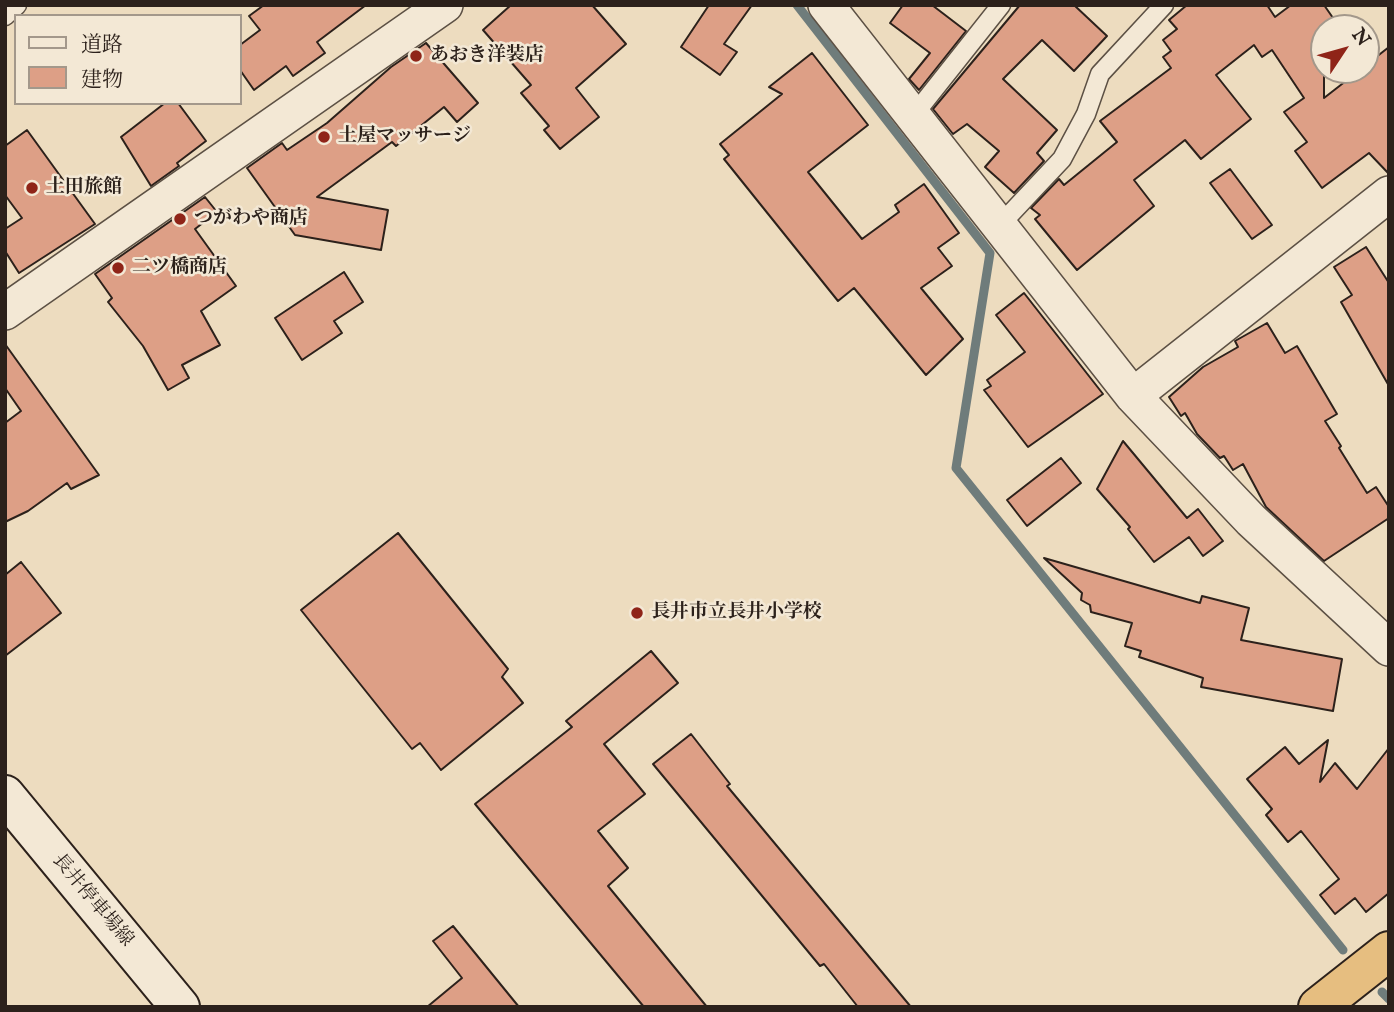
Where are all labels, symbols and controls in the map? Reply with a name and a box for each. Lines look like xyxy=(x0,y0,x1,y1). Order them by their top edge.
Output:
legend xyxy=(14,14,242,105)
north arrow xyxy=(1310,14,1380,84)
text: N xyxy=(1346,24,1375,52)
text: 道路 xyxy=(81,32,123,59)
place label: あおき洋装店 xyxy=(430,45,544,67)
marker: あおき洋装店 xyxy=(408,48,424,64)
text: 建物 xyxy=(81,67,123,94)
place label: 土屋マッサージ xyxy=(338,126,471,148)
marker: 土屋マッサージ xyxy=(316,129,332,145)
place label: 土田旅館 xyxy=(46,177,122,199)
marker: 土田旅館 xyxy=(24,180,40,196)
place label: つがわや商店 xyxy=(194,208,308,230)
marker: つがわや商店 xyxy=(172,211,188,227)
place label: 二ツ橋商店 xyxy=(132,257,227,279)
marker: 二ツ橋商店 xyxy=(110,260,126,276)
place label: 長井市立長井小学校 xyxy=(651,602,822,624)
marker: 長井市立長井小学校 xyxy=(629,605,645,621)
street label: 長井停車場線 xyxy=(47,850,137,952)

